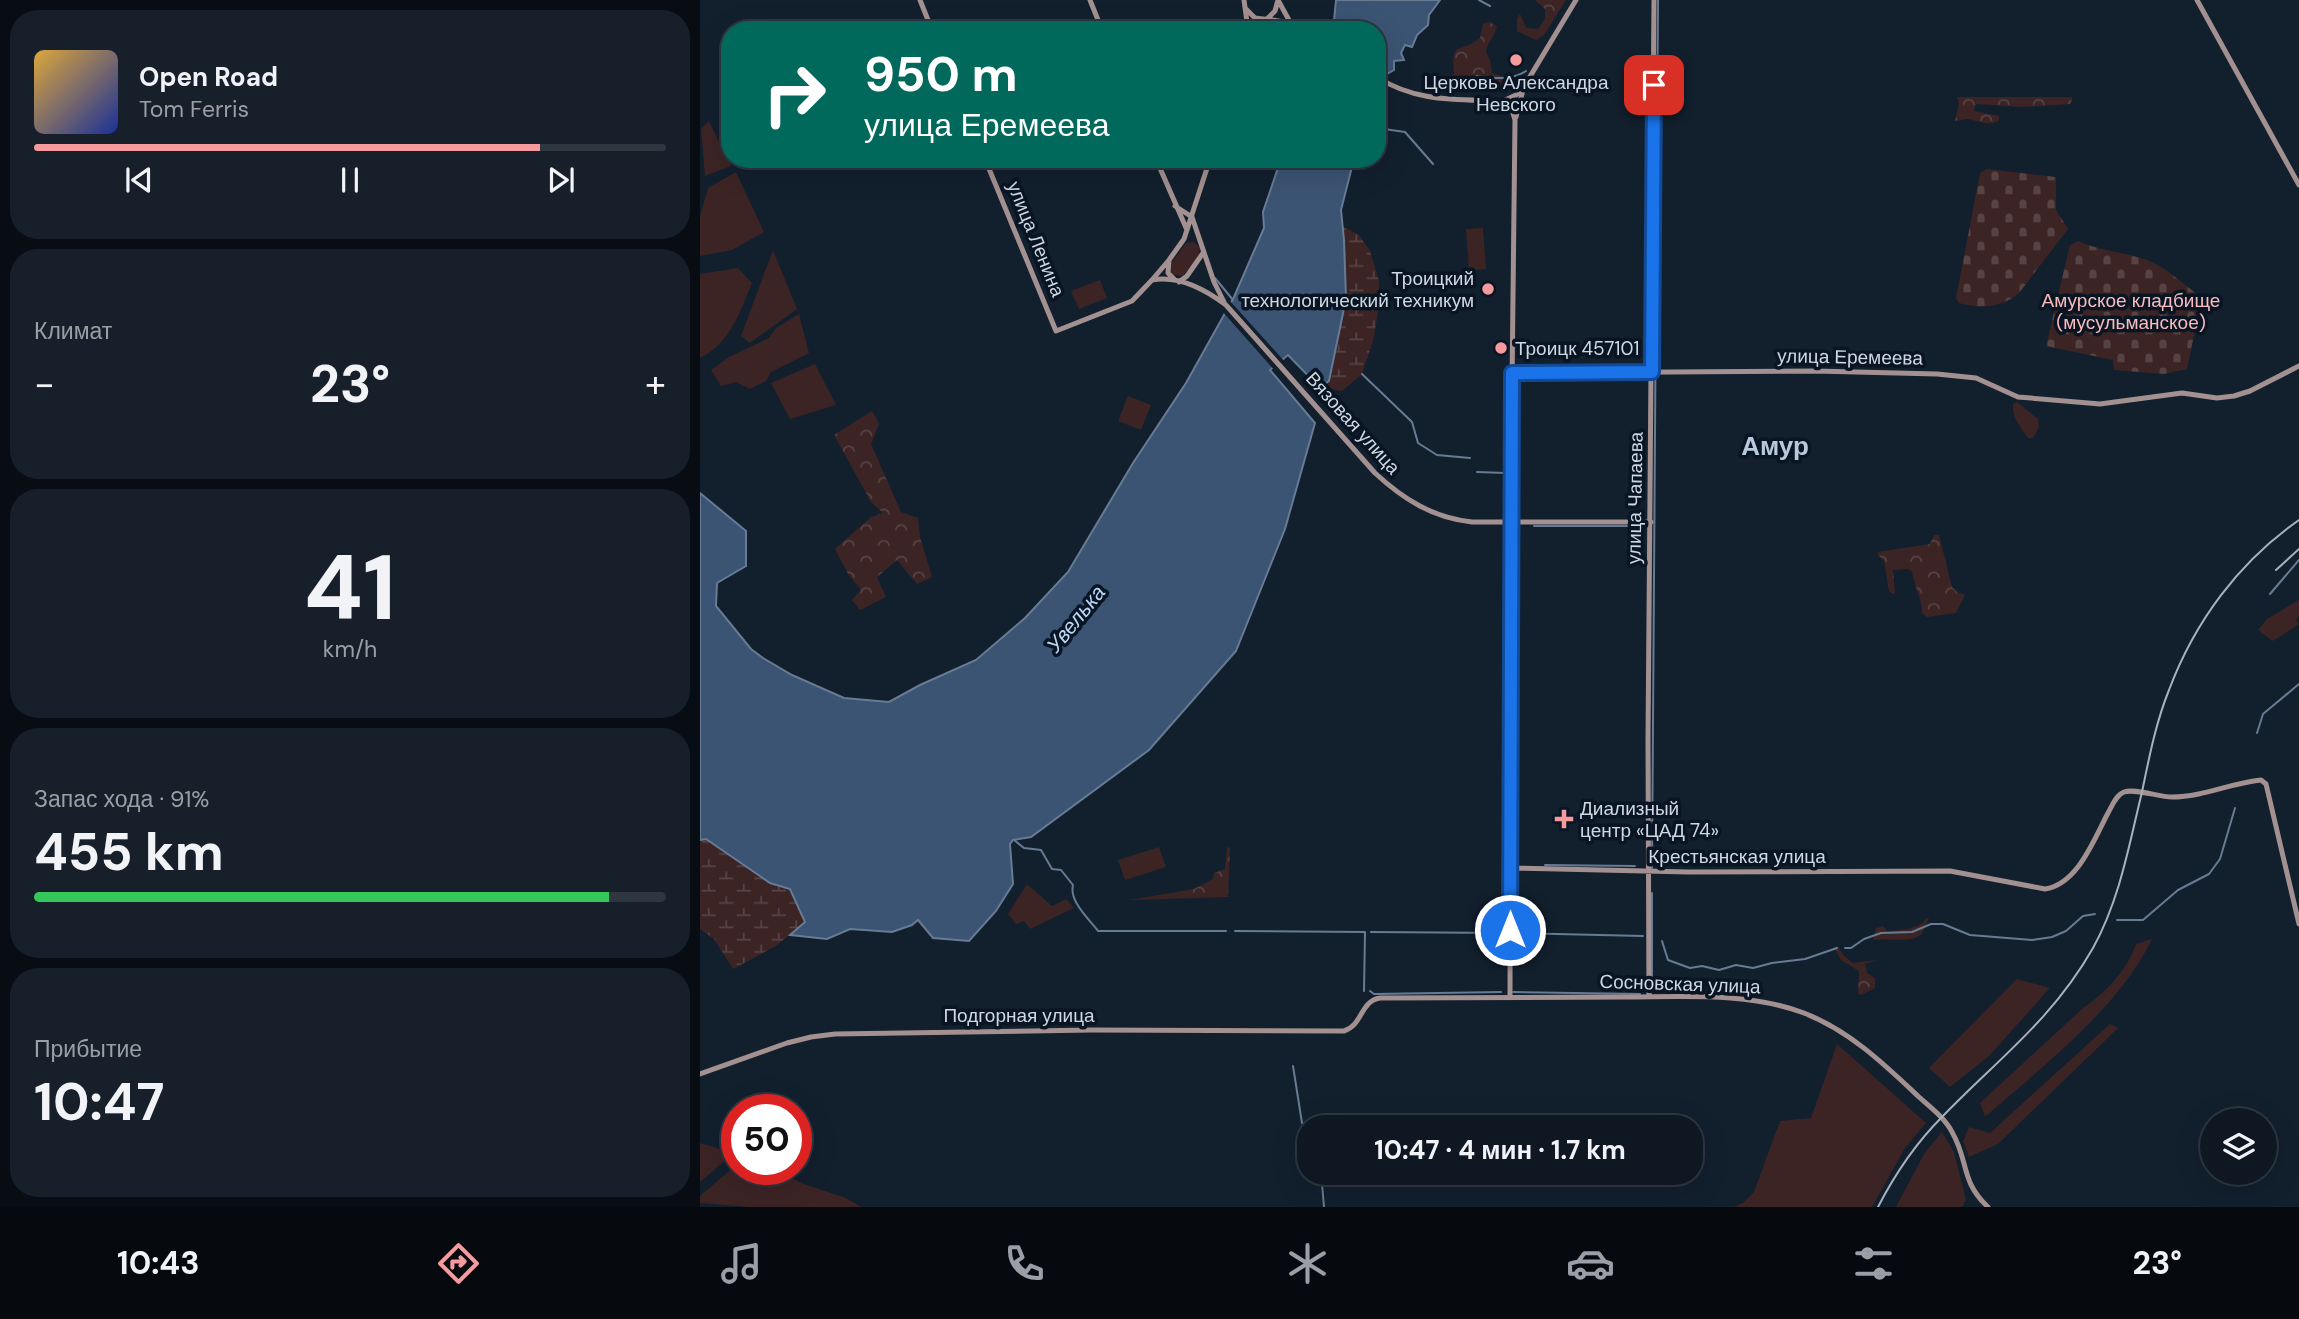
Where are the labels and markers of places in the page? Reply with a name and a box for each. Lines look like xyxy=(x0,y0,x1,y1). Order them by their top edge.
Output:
marker: Церковь Александра Невского xyxy=(1508,52,1524,68)
pin xyxy=(1624,55,1684,115)
place label: Церковь Александра Невского xyxy=(1424,70,1609,117)
place label: Троицкий технологический техникум xyxy=(1241,266,1474,313)
marker: Троицкий технологический техникум xyxy=(1480,281,1496,297)
place label: Троицк 457101 xyxy=(1515,336,1639,361)
marker: Троицк 457101 xyxy=(1493,340,1509,356)
place label: Диализный центр «ЦАД 74» xyxy=(1580,796,1719,843)
marker: Диализный центр «ЦАД 74» xyxy=(1554,809,1574,829)

